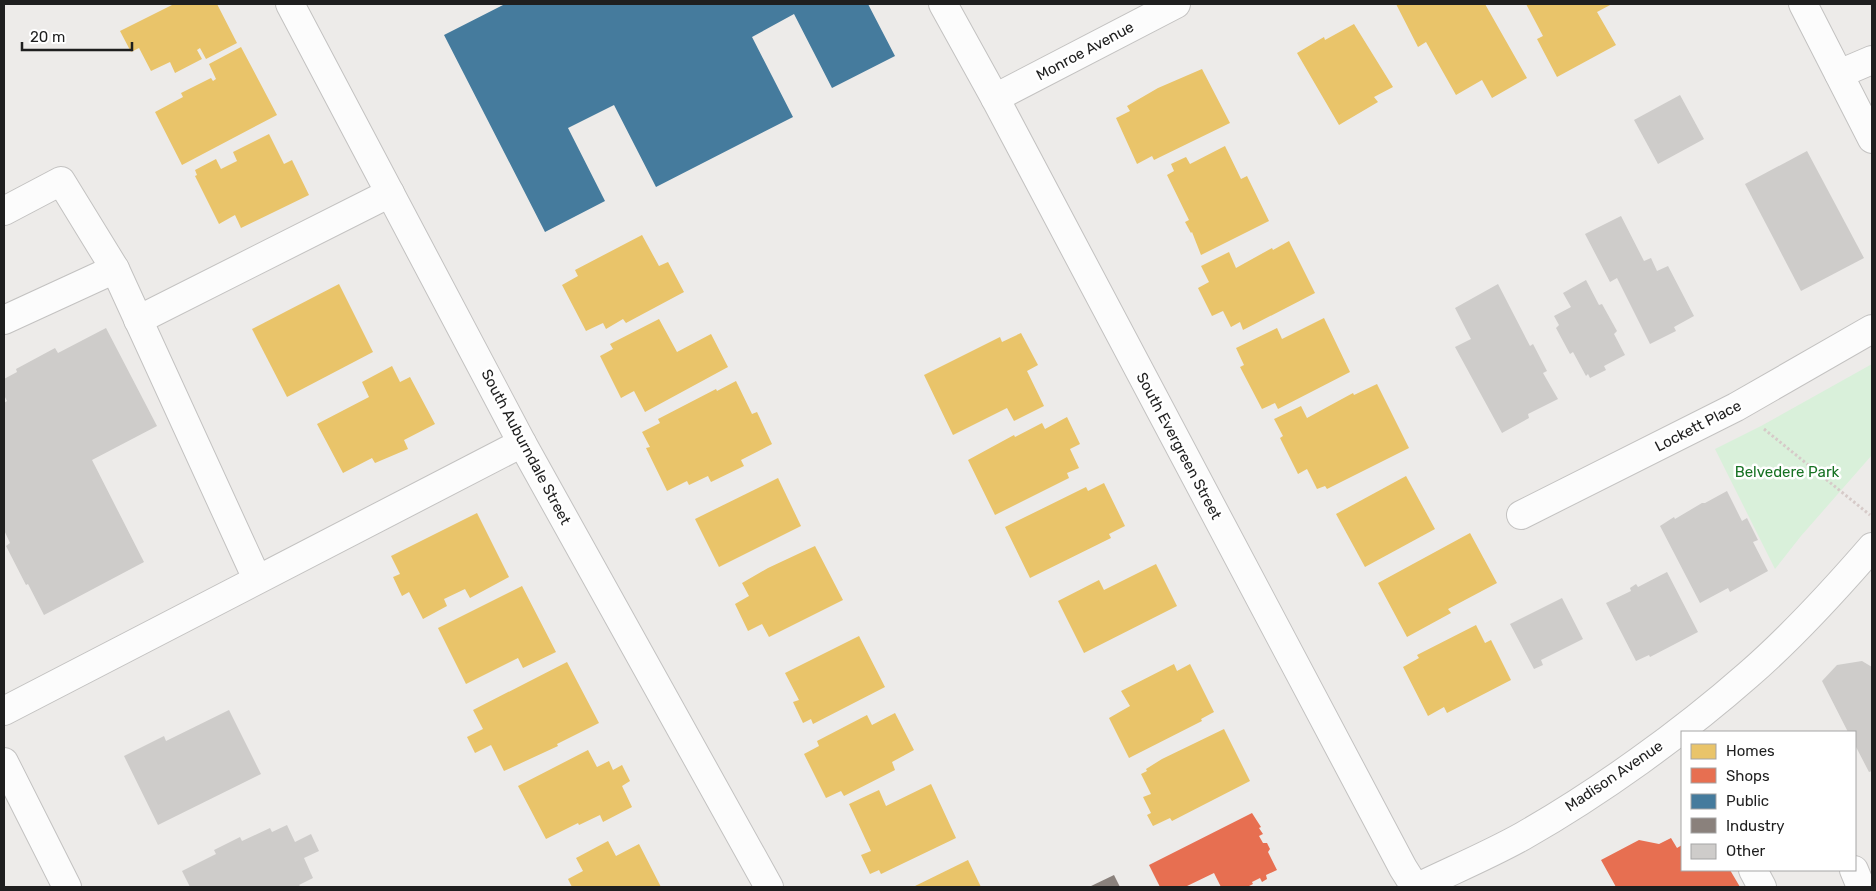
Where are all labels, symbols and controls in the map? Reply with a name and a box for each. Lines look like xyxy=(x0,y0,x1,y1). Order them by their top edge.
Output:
street label: Monroe Avenue xyxy=(1033,18,1137,84)
scale bar xyxy=(22,20,132,52)
text: 20 m xyxy=(30,28,65,46)
street label: South Auburndale Street xyxy=(477,366,575,528)
street label: South Evergreen Street xyxy=(1133,369,1225,523)
street label: Lockett Place xyxy=(1652,397,1744,455)
park label: Belvedere Park xyxy=(1735,463,1840,481)
legend xyxy=(1681,731,1856,871)
street label: Madison Avenue xyxy=(1562,737,1666,815)
text: Homes xyxy=(1726,742,1775,760)
text: Shops xyxy=(1726,767,1770,785)
text: Public xyxy=(1726,792,1769,810)
text: Industry xyxy=(1726,817,1785,835)
text: Other xyxy=(1726,842,1766,860)

